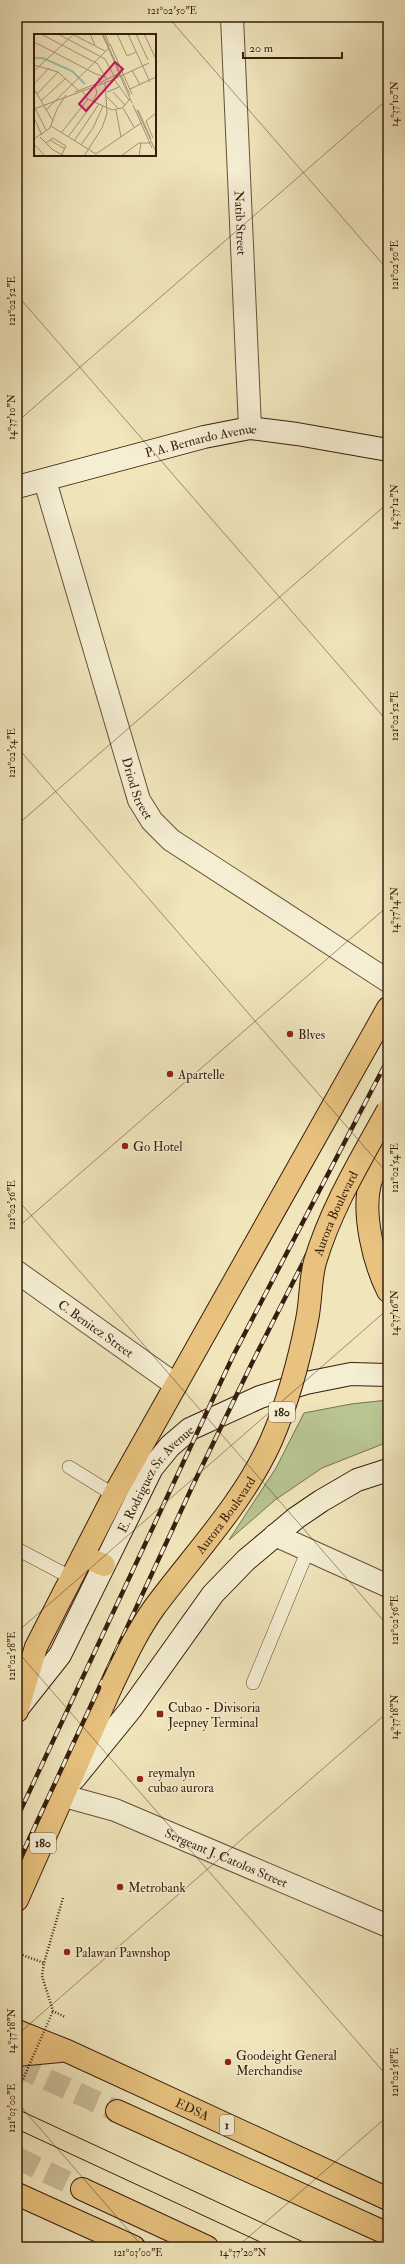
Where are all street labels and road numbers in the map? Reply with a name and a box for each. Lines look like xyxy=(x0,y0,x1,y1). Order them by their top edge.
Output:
street label: Natib Street xyxy=(231,190,249,256)
street label: P. A. Bernardo Avenue xyxy=(143,421,258,461)
street label: Driod Street xyxy=(118,755,156,823)
street label: Aurora Boulevard xyxy=(310,1168,362,1259)
street label: C. Benitez Street xyxy=(55,1297,136,1361)
road number: 180 xyxy=(269,1402,295,1422)
street label: E. Rodriguez Sr. Avenue xyxy=(115,1422,198,1535)
street label: Aurora Boulevard xyxy=(192,1473,259,1558)
street label: Sergeant J. Catolos Street xyxy=(162,1825,290,1891)
road number: 180 xyxy=(30,1833,56,1853)
street label: EDSA xyxy=(173,2095,212,2125)
road number: 1 xyxy=(220,2115,234,2135)

